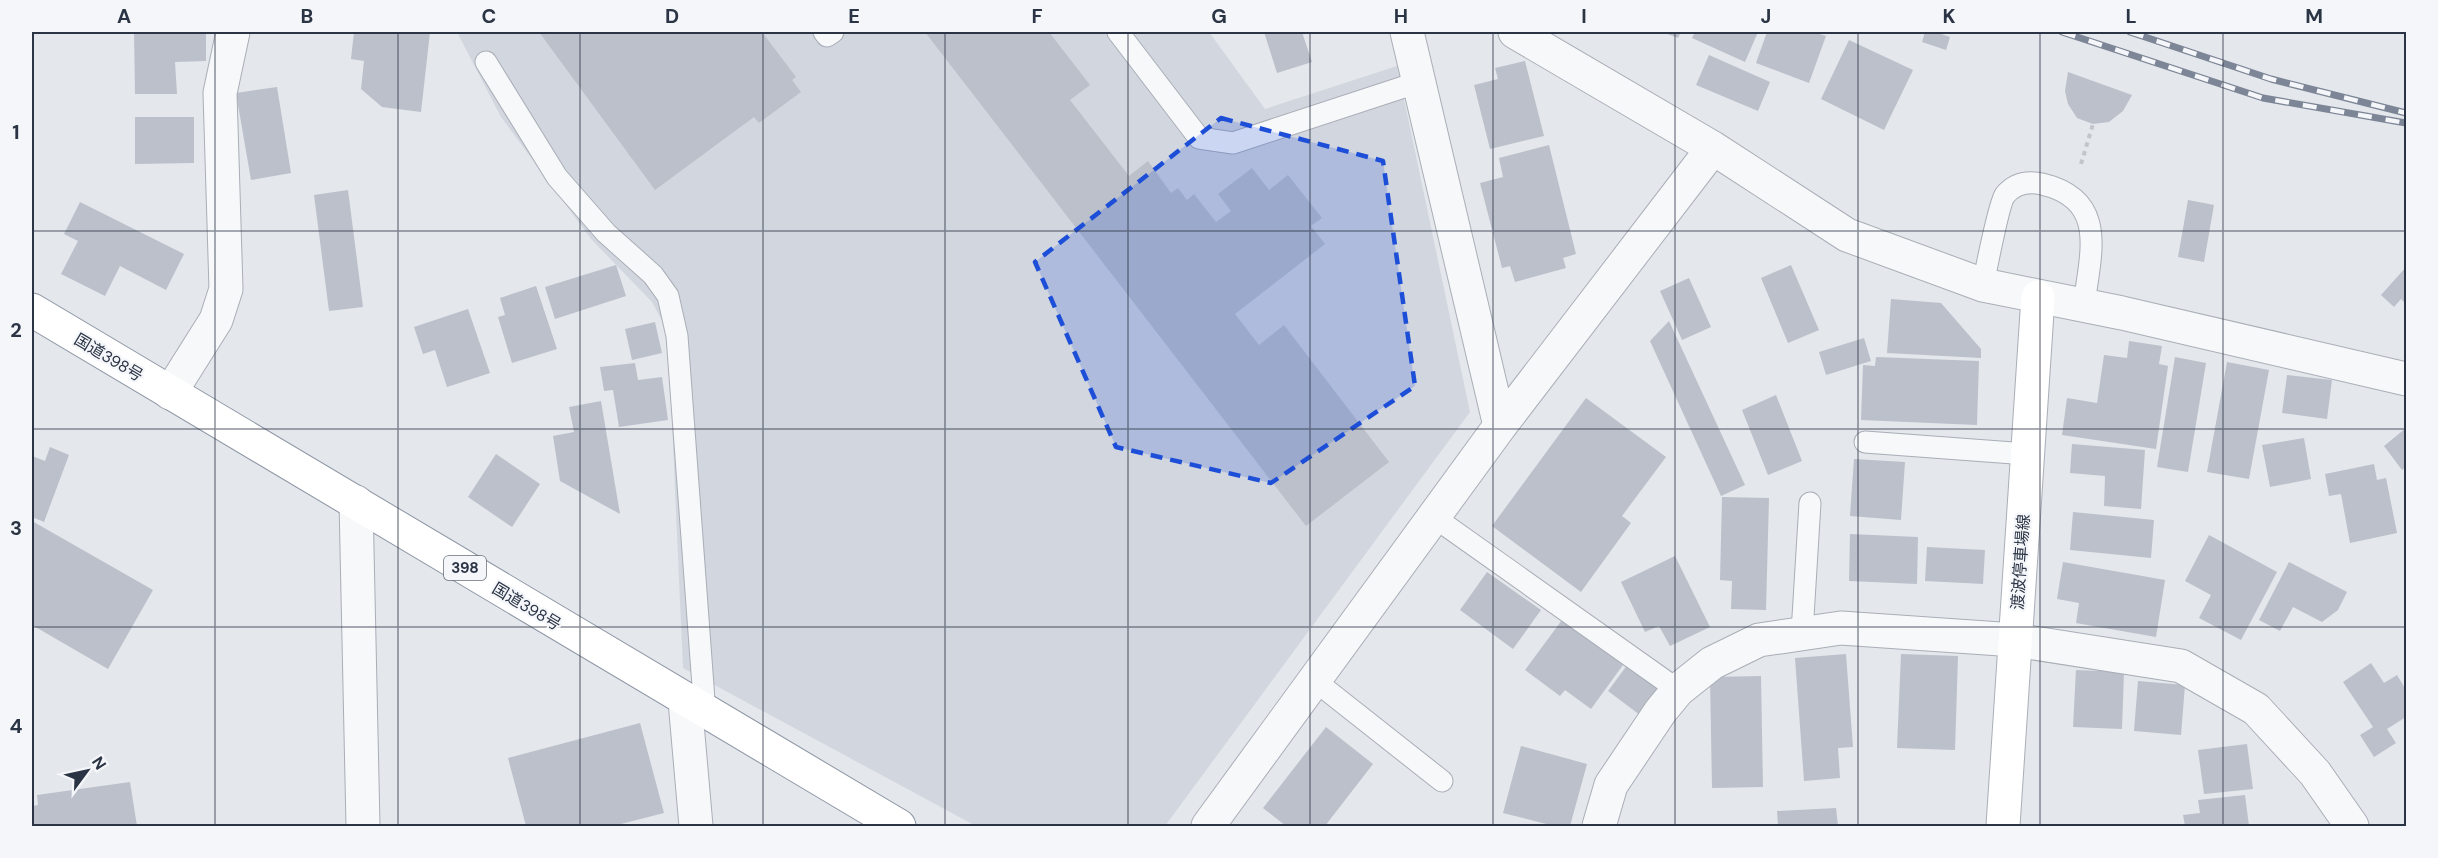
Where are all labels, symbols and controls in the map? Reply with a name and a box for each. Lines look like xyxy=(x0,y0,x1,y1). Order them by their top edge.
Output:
text: A xyxy=(117,3,131,29)
text: B xyxy=(301,3,313,29)
text: C xyxy=(482,3,496,29)
text: D xyxy=(665,3,679,29)
text: E xyxy=(848,3,860,29)
text: F xyxy=(1031,3,1043,29)
text: G xyxy=(1211,3,1227,29)
text: H xyxy=(1394,3,1408,29)
text: I xyxy=(1581,3,1587,29)
text: J xyxy=(1761,3,1771,29)
text: K xyxy=(1942,3,1956,29)
text: L xyxy=(2125,3,2137,29)
text: M xyxy=(2305,3,2323,29)
text: 1 xyxy=(12,119,20,145)
text: 2 xyxy=(10,317,22,343)
street label: 国道398号 xyxy=(71,329,147,386)
street label: 渡波停車場線 xyxy=(2007,513,2034,611)
text: 3 xyxy=(10,515,22,541)
road number: 398 xyxy=(444,556,486,580)
street label: 国道398号 xyxy=(489,578,565,635)
text: 4 xyxy=(10,713,23,739)
north arrow xyxy=(57,741,117,801)
text: N xyxy=(87,752,111,774)

